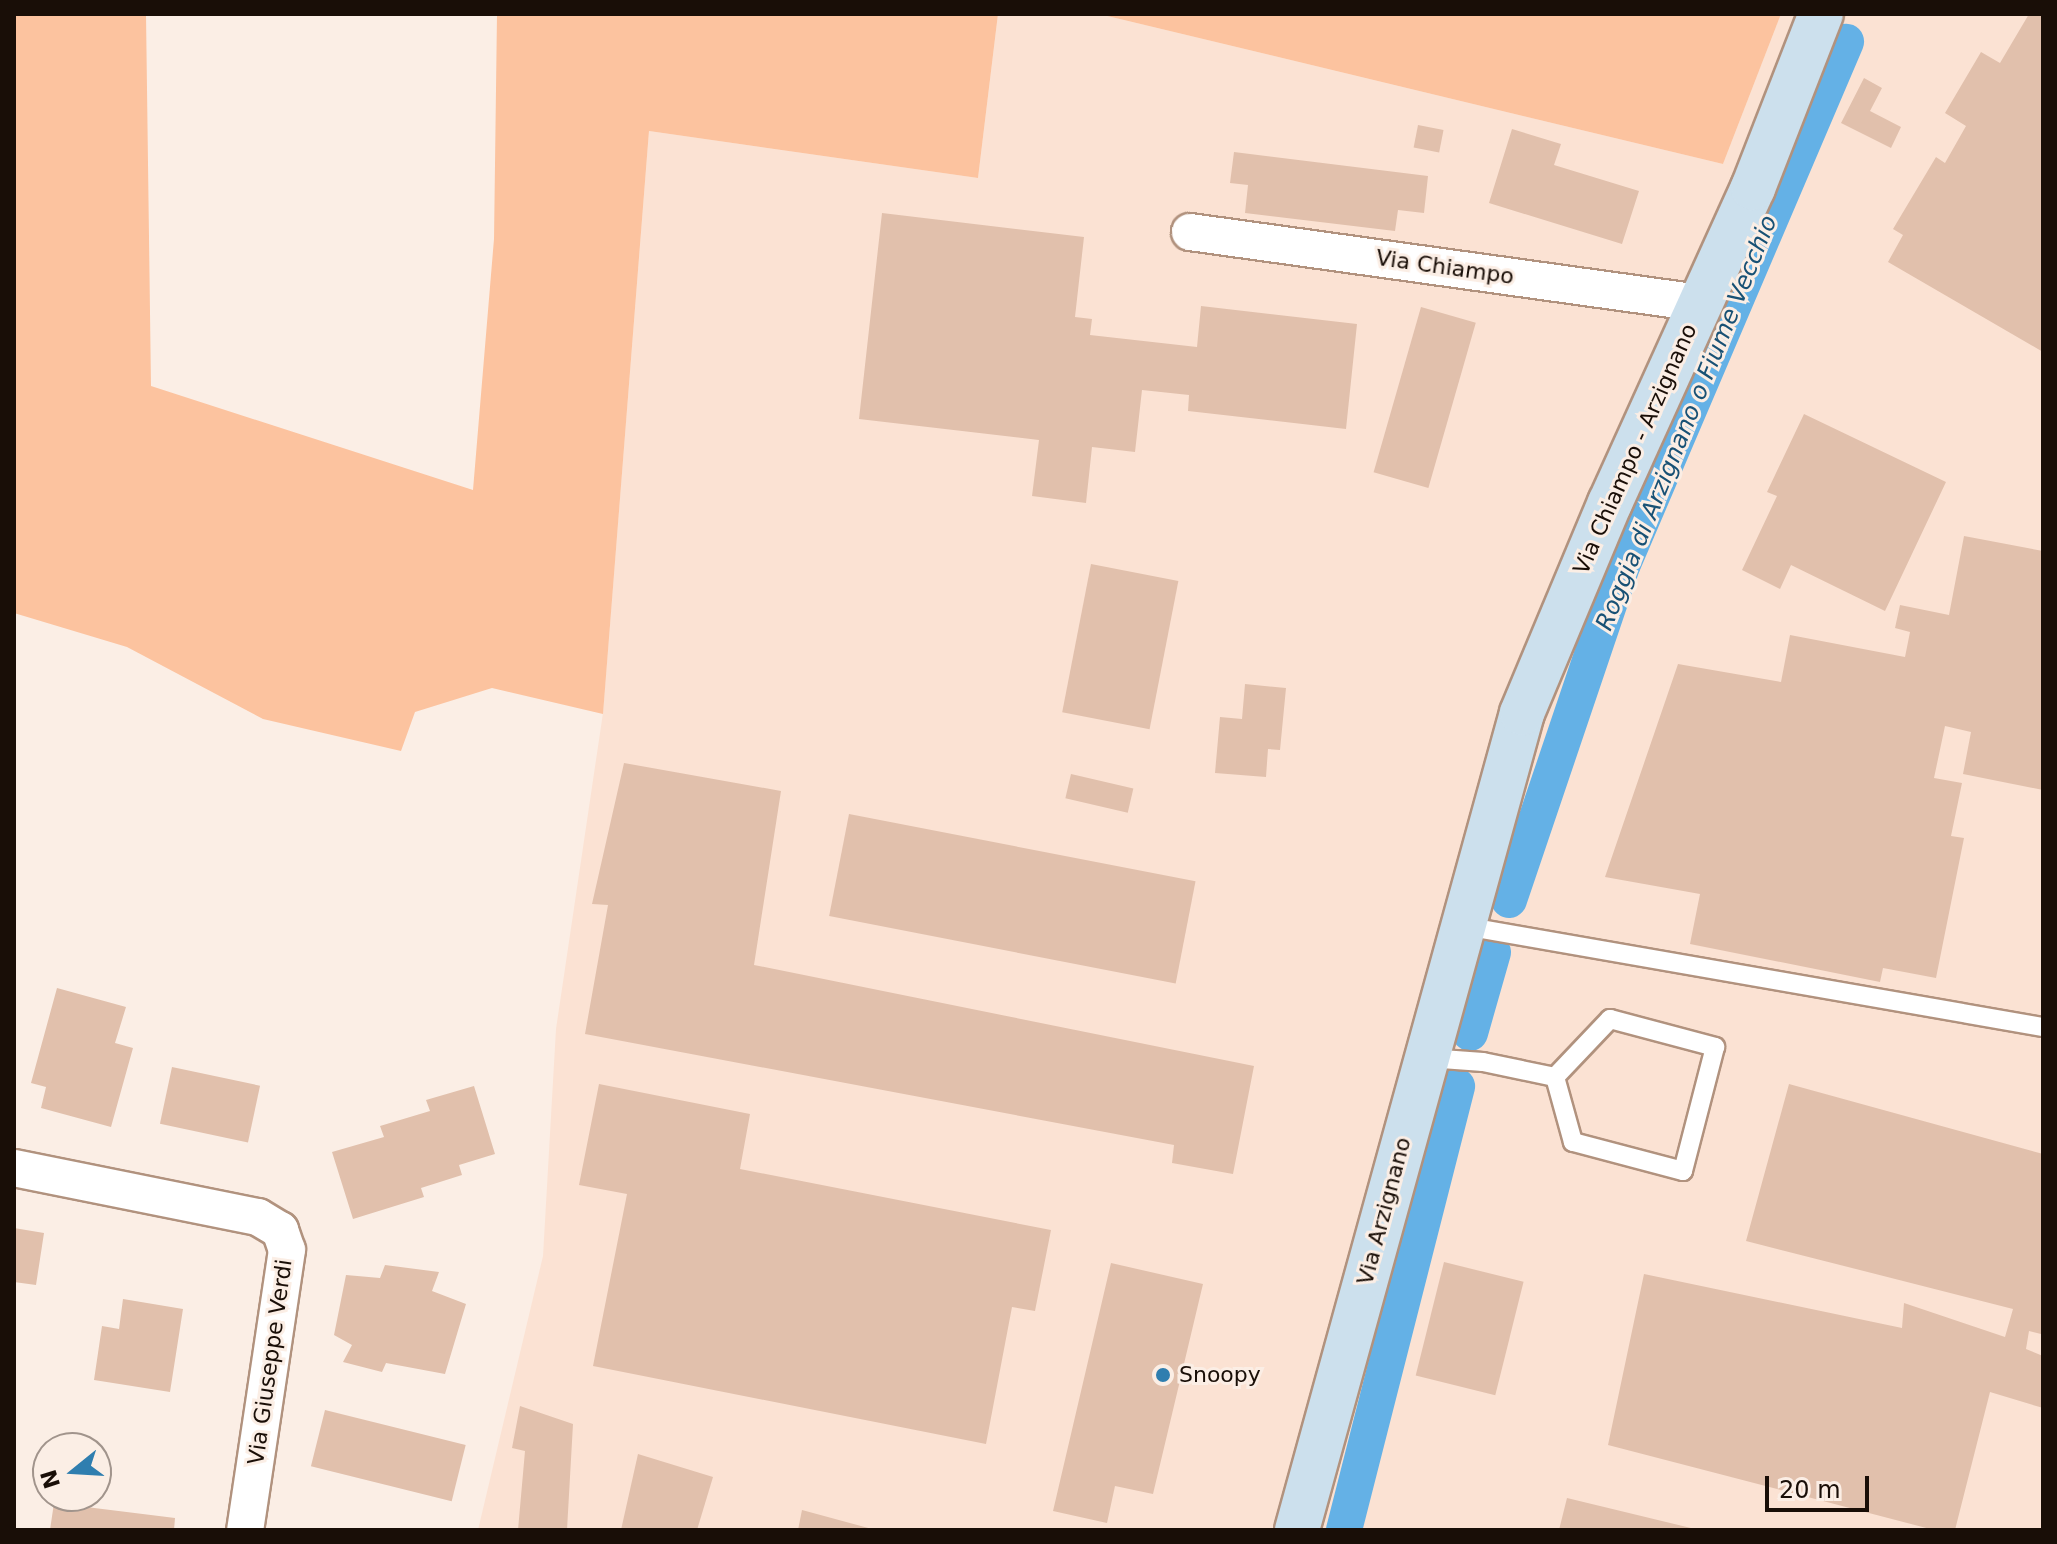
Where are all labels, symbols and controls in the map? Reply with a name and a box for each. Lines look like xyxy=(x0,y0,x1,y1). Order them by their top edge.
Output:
water label: Roggia di Arzignano o Fiume Vecchio xyxy=(1590,211,1784,635)
street label: Via Chiampo xyxy=(1374,244,1516,290)
street label: Via Chiampo - Arzignano xyxy=(1568,320,1702,578)
street label: Via Arzignano xyxy=(1352,1134,1416,1288)
street label: Via Giuseppe Verdi xyxy=(243,1258,297,1466)
place label: Snoopy xyxy=(1179,1362,1261,1388)
marker: Snoopy xyxy=(1154,1366,1172,1384)
north arrow xyxy=(32,1432,112,1512)
scale bar xyxy=(1769,1460,1873,1510)
text: N xyxy=(36,1466,65,1492)
text: 20 m xyxy=(1779,1476,1841,1504)

